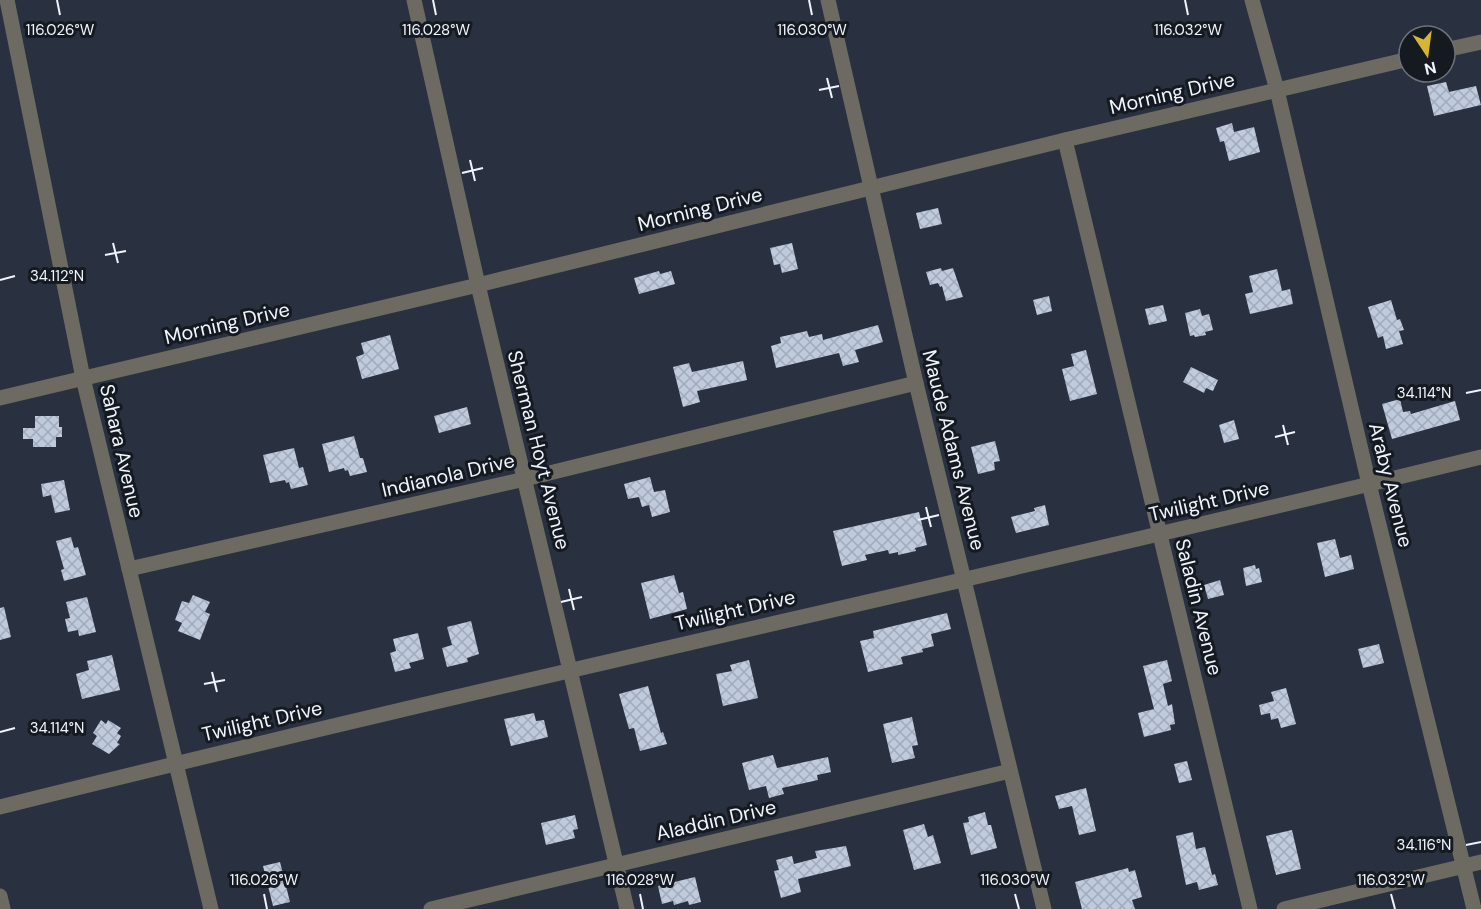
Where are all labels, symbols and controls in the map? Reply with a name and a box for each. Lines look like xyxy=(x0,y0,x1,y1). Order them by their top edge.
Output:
text: 116.026°W xyxy=(26,20,95,40)
text: 116.028°W xyxy=(402,20,470,40)
text: 116.030°W xyxy=(777,20,847,40)
text: 116.032°W xyxy=(1154,20,1222,40)
north arrow xyxy=(1397,24,1457,84)
text: N xyxy=(1422,57,1438,80)
street label: Morning Drive xyxy=(1107,66,1237,120)
street label: Morning Drive xyxy=(635,181,765,237)
text: 34.112°N xyxy=(30,266,84,286)
street label: Morning Drive xyxy=(162,296,292,350)
street label: Maude Adams Avenue xyxy=(917,347,991,553)
street label: Sherman Hoyt Avenue xyxy=(502,348,576,552)
street label: Sahara Avenue xyxy=(94,382,150,520)
text: 34.114°N xyxy=(1397,383,1451,403)
street label: Araby Avenue xyxy=(1363,420,1419,550)
street label: Indianola Drive xyxy=(379,447,517,503)
street label: Twilight Drive xyxy=(1146,475,1272,527)
street label: Saladin Avenue xyxy=(1169,536,1229,678)
street label: Twilight Drive xyxy=(672,584,798,636)
street label: Twilight Drive xyxy=(199,695,325,747)
text: 34.114°N xyxy=(30,718,84,738)
street label: Aladdin Drive xyxy=(653,794,779,846)
text: 34.116°N xyxy=(1397,835,1451,855)
text: 116.026°W xyxy=(230,870,299,890)
text: 116.028°W xyxy=(606,870,674,890)
text: 116.030°W xyxy=(980,870,1050,890)
text: 116.032°W xyxy=(1357,870,1425,890)

